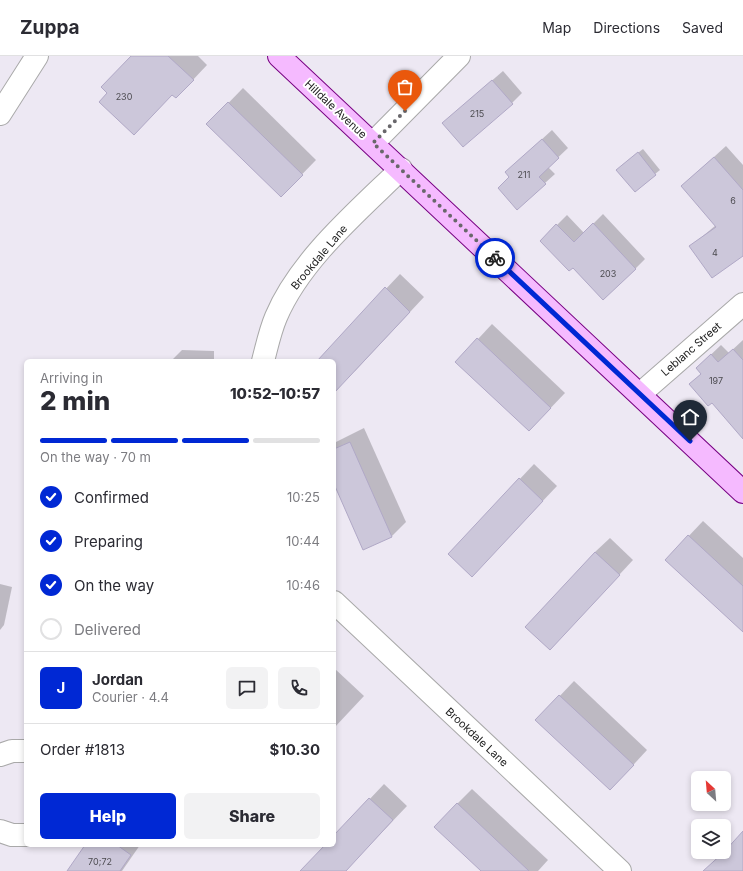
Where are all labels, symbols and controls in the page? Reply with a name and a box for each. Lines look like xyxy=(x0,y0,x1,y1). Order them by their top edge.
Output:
text: Zuppa xyxy=(20,16,80,39)
text: Map xyxy=(542,19,571,36)
text: Directions xyxy=(593,19,660,36)
text: Saved xyxy=(682,19,723,36)
pin xyxy=(388,70,422,111)
icon: bag xyxy=(394,76,416,98)
street label: Hilldale Avenue xyxy=(302,77,370,141)
house number: 230 xyxy=(116,91,133,102)
house number: 215 xyxy=(470,108,484,119)
house number: 211 xyxy=(518,169,530,180)
house number: 6 xyxy=(730,195,736,206)
street label: Brookdale Lane xyxy=(288,222,350,292)
courier xyxy=(475,238,515,278)
icon: bike xyxy=(484,247,506,269)
house number: 4 xyxy=(712,247,718,258)
house number: 203 xyxy=(600,268,617,279)
street label: Leblanc Street xyxy=(658,319,724,379)
text: Arriving in xyxy=(40,370,103,386)
house number: 197 xyxy=(709,375,723,386)
text: 10:52–10:57 xyxy=(230,384,320,403)
text: 2 min xyxy=(40,385,110,416)
pin xyxy=(673,400,707,441)
icon: home xyxy=(679,406,701,428)
text: On the way · 70 m xyxy=(40,449,151,465)
icon: check xyxy=(40,486,62,508)
text: Confirmed xyxy=(74,488,149,507)
text: 10:25 xyxy=(287,489,320,505)
icon: check xyxy=(40,530,62,552)
text: Preparing xyxy=(74,532,143,551)
text: 10:44 xyxy=(286,533,320,549)
icon: check xyxy=(40,574,62,596)
text: On the way xyxy=(74,576,154,595)
text: 10:46 xyxy=(286,577,320,593)
text: Delivered xyxy=(74,620,141,639)
button: chat xyxy=(226,667,268,709)
button: phone xyxy=(278,667,320,709)
text: Jordan xyxy=(92,670,143,689)
text: J xyxy=(57,678,65,697)
text: Courier · 4.4 xyxy=(92,689,169,705)
street label: Brookdale Lane xyxy=(443,704,511,770)
text: Order #1813 xyxy=(40,740,125,759)
text: $10.30 xyxy=(270,740,320,759)
north arrow xyxy=(691,771,731,811)
map controls xyxy=(691,771,731,859)
button: Help xyxy=(40,793,176,839)
button: Share xyxy=(184,793,320,839)
button: layers xyxy=(691,819,731,859)
house number: 70;72 xyxy=(88,856,112,867)

